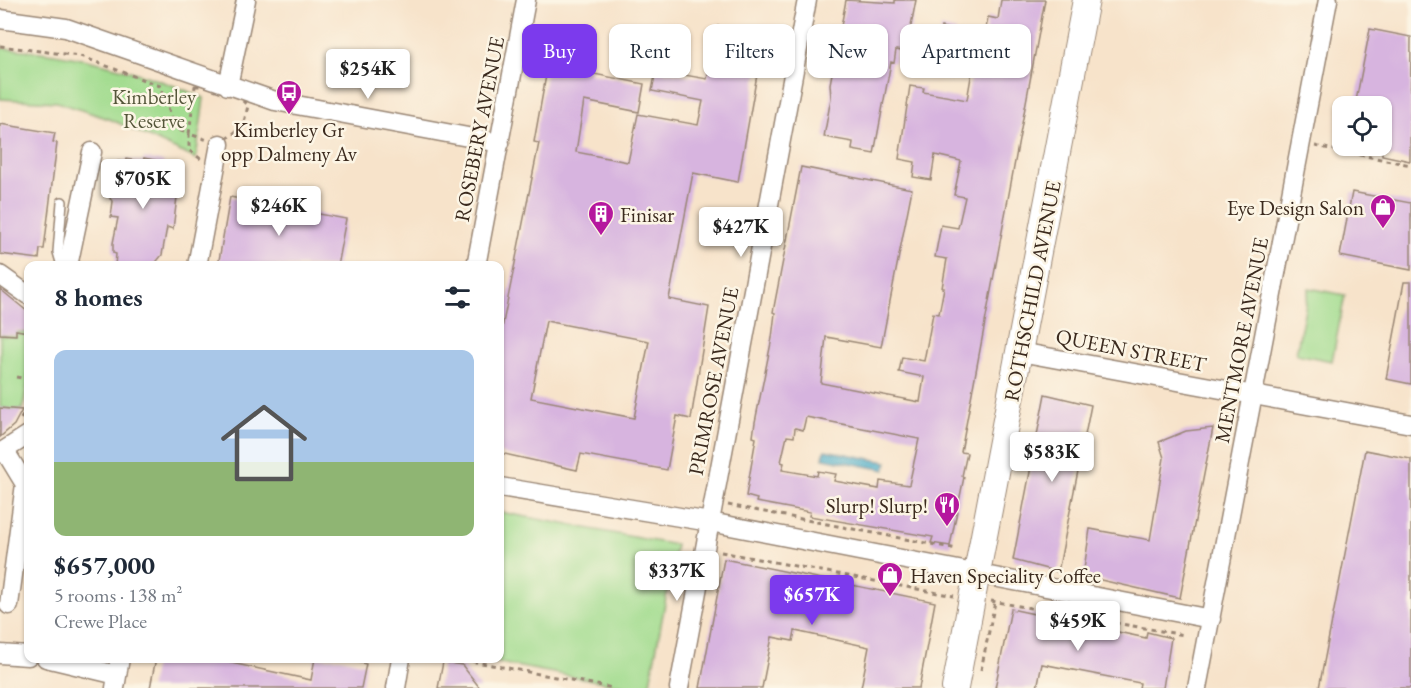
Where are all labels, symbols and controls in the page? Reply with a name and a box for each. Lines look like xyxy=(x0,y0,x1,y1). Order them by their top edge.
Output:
chip: Buy xyxy=(522,24,597,78)
chip: Rent xyxy=(609,24,691,78)
chip: Filters xyxy=(703,24,795,78)
chip: New xyxy=(807,24,888,78)
chip: Apartment xyxy=(900,24,1031,78)
street label: ROSEBERY AVENUE xyxy=(448,34,510,224)
pin: $254K xyxy=(326,49,410,100)
text: $254K xyxy=(340,55,396,81)
bus stop icon: Kimberley Gr opp Dalmeny Av xyxy=(274,78,304,116)
park label: Kimberley Reserve xyxy=(112,83,197,134)
map controls xyxy=(1332,96,1392,156)
button: locate xyxy=(1332,96,1392,156)
place label: Kimberley Gr opp Dalmeny Av xyxy=(221,116,358,167)
pin: $705K xyxy=(101,159,185,210)
text: $705K xyxy=(115,165,171,191)
street label: ROTHSCHILD AVENUE xyxy=(997,178,1067,404)
pin: $246K xyxy=(237,186,321,237)
text: $246K xyxy=(251,192,307,218)
shop icon: Eye Design Salon xyxy=(1368,192,1398,230)
place label: Eye Design Salon xyxy=(1227,194,1364,221)
building icon: Finisar xyxy=(586,199,616,237)
place label: Finisar xyxy=(620,201,674,228)
pin: $427K xyxy=(699,207,783,258)
text: $427K xyxy=(713,213,769,239)
street label: MENTMORE AVENUE xyxy=(1208,235,1274,445)
text: 8 homes xyxy=(54,280,143,314)
icon: filters xyxy=(441,281,474,314)
street label: PRIMROSE AVENUE xyxy=(682,285,744,477)
street label: QUEEN STREET xyxy=(1053,322,1209,379)
icon: home xyxy=(210,389,318,497)
pin: $583K xyxy=(1010,432,1094,483)
text: $583K xyxy=(1024,438,1080,464)
restaurant icon: Slurp! Slurp! xyxy=(932,490,962,528)
place label: Slurp! Slurp! xyxy=(826,492,928,519)
text: $657,000 xyxy=(54,548,155,582)
pin: $337K xyxy=(635,551,719,602)
text: $337K xyxy=(649,557,705,583)
shop icon: Haven Speciality Coffee xyxy=(875,560,905,598)
place label: Haven Speciality Coffee xyxy=(910,562,1101,589)
pin: $657K xyxy=(770,575,854,626)
text: $657K xyxy=(784,581,840,607)
text: 5 rooms · 138 m² xyxy=(54,582,182,608)
pin: $459K xyxy=(1036,601,1120,652)
text: $459K xyxy=(1050,607,1106,633)
text: Crewe Place xyxy=(54,608,147,634)

